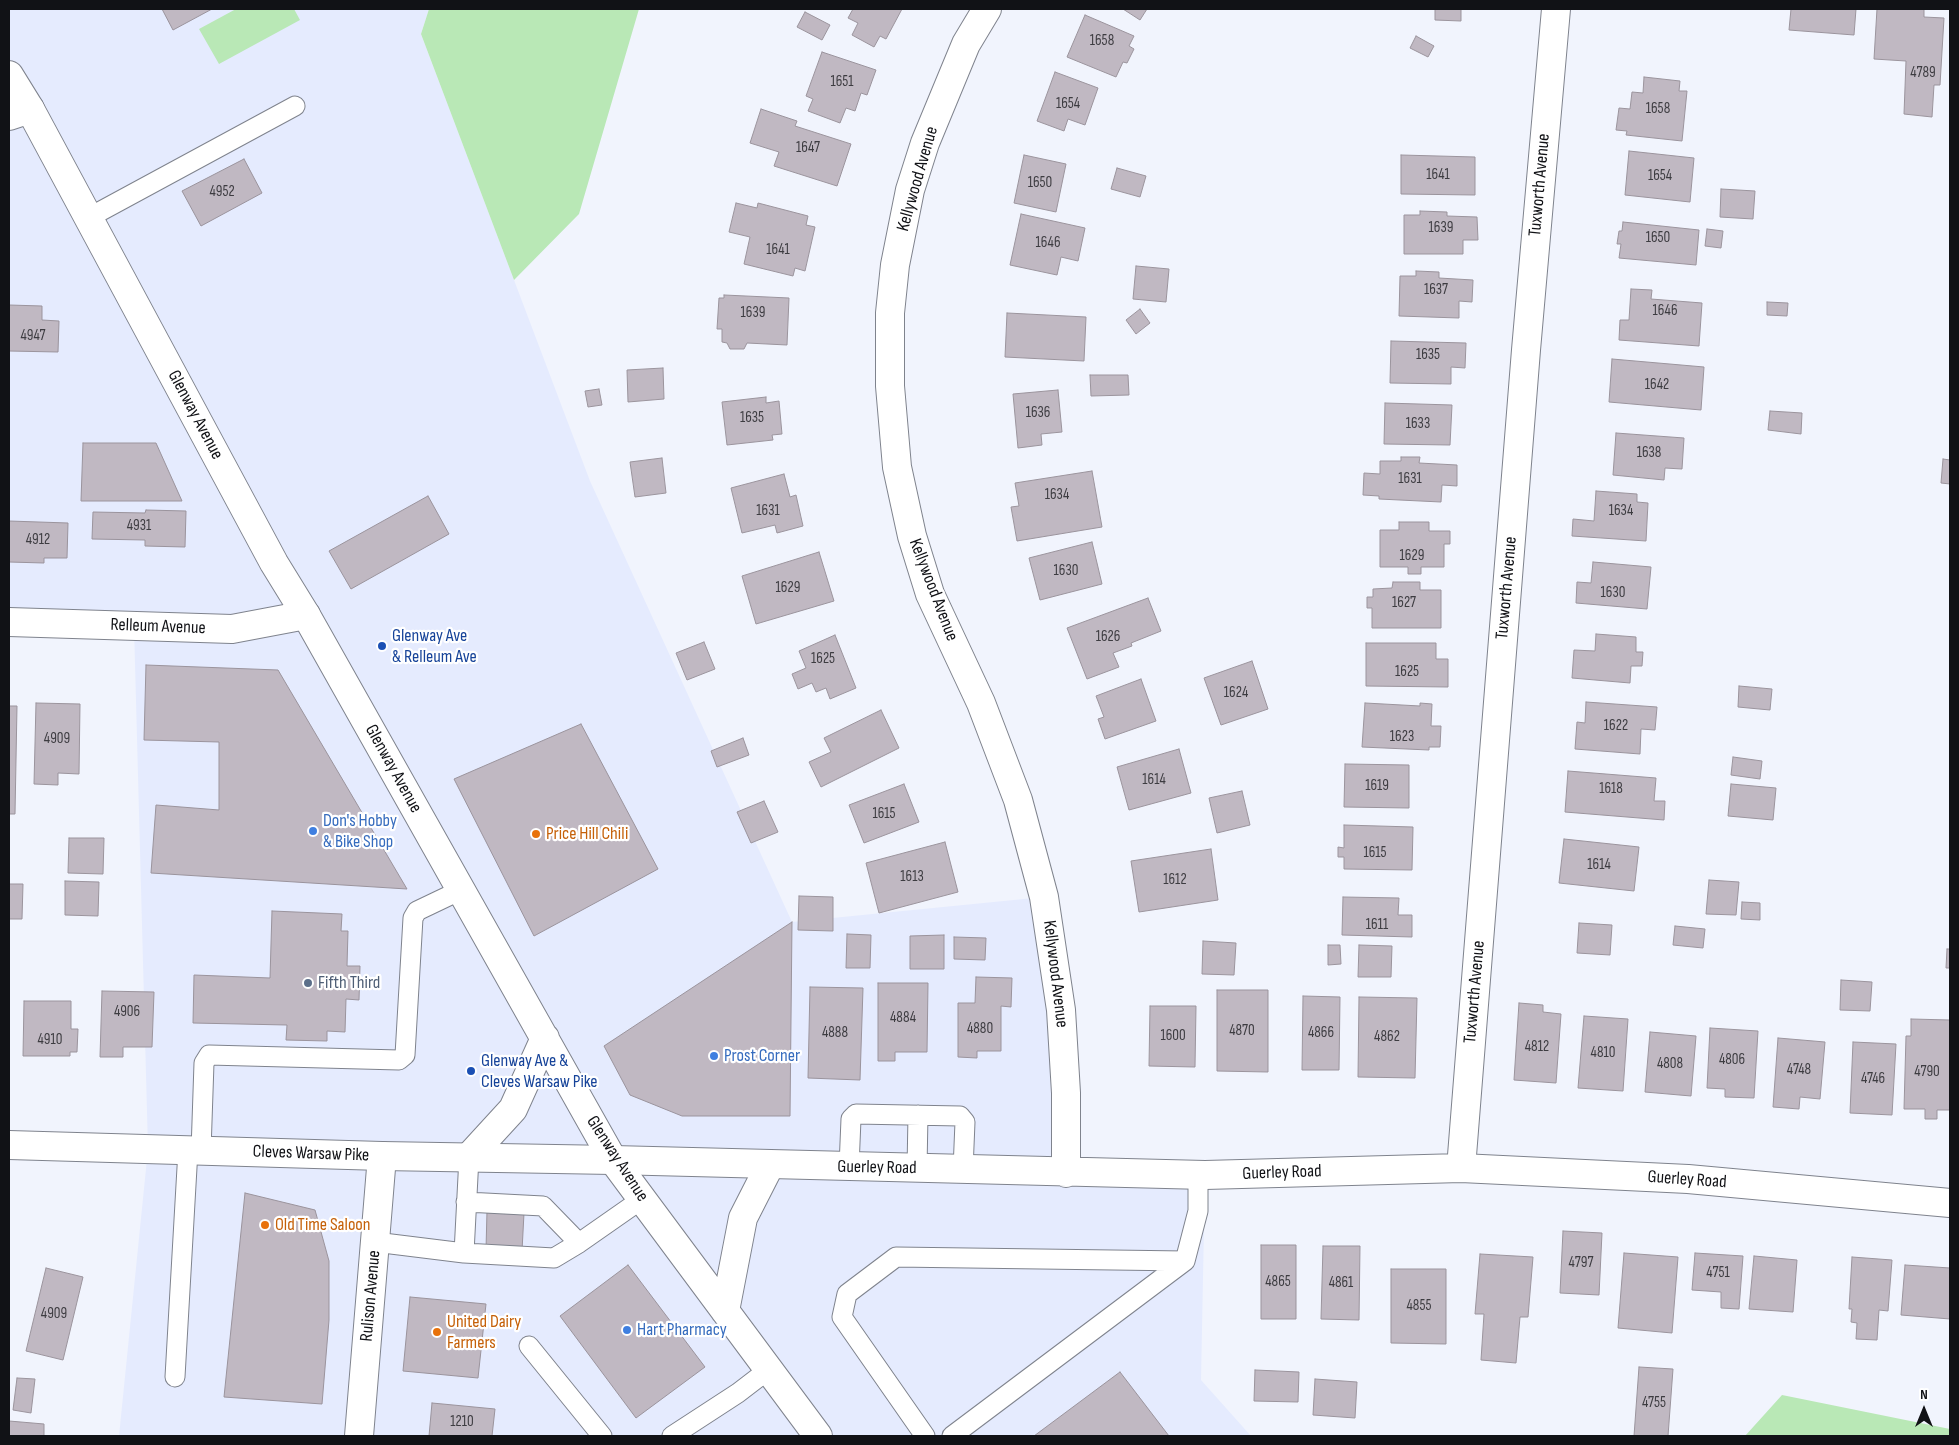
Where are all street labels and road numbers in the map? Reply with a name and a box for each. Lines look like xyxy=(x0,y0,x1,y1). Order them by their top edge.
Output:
street label: Kellywood Avenue xyxy=(893,124,943,234)
street label: Tuxworth Avenue xyxy=(1525,133,1555,237)
street label: Glenway Avenue xyxy=(163,367,227,463)
street label: Kellywood Avenue xyxy=(904,536,962,644)
street label: Tuxworth Avenue xyxy=(1492,536,1522,640)
street label: Relleum Avenue xyxy=(110,615,206,639)
street label: Glenway Avenue xyxy=(360,721,426,817)
street label: Kellywood Avenue xyxy=(1038,919,1072,1029)
street label: Tuxworth Avenue xyxy=(1460,940,1490,1044)
street label: Glenway Avenue xyxy=(581,1112,653,1206)
street label: Cleves Warsaw Pike xyxy=(252,1141,370,1167)
street label: Guerley Road xyxy=(837,1157,917,1179)
street label: Guerley Road xyxy=(1242,1161,1322,1185)
street label: Guerley Road xyxy=(1647,1166,1727,1194)
street label: Rulison Avenue xyxy=(356,1250,386,1342)

